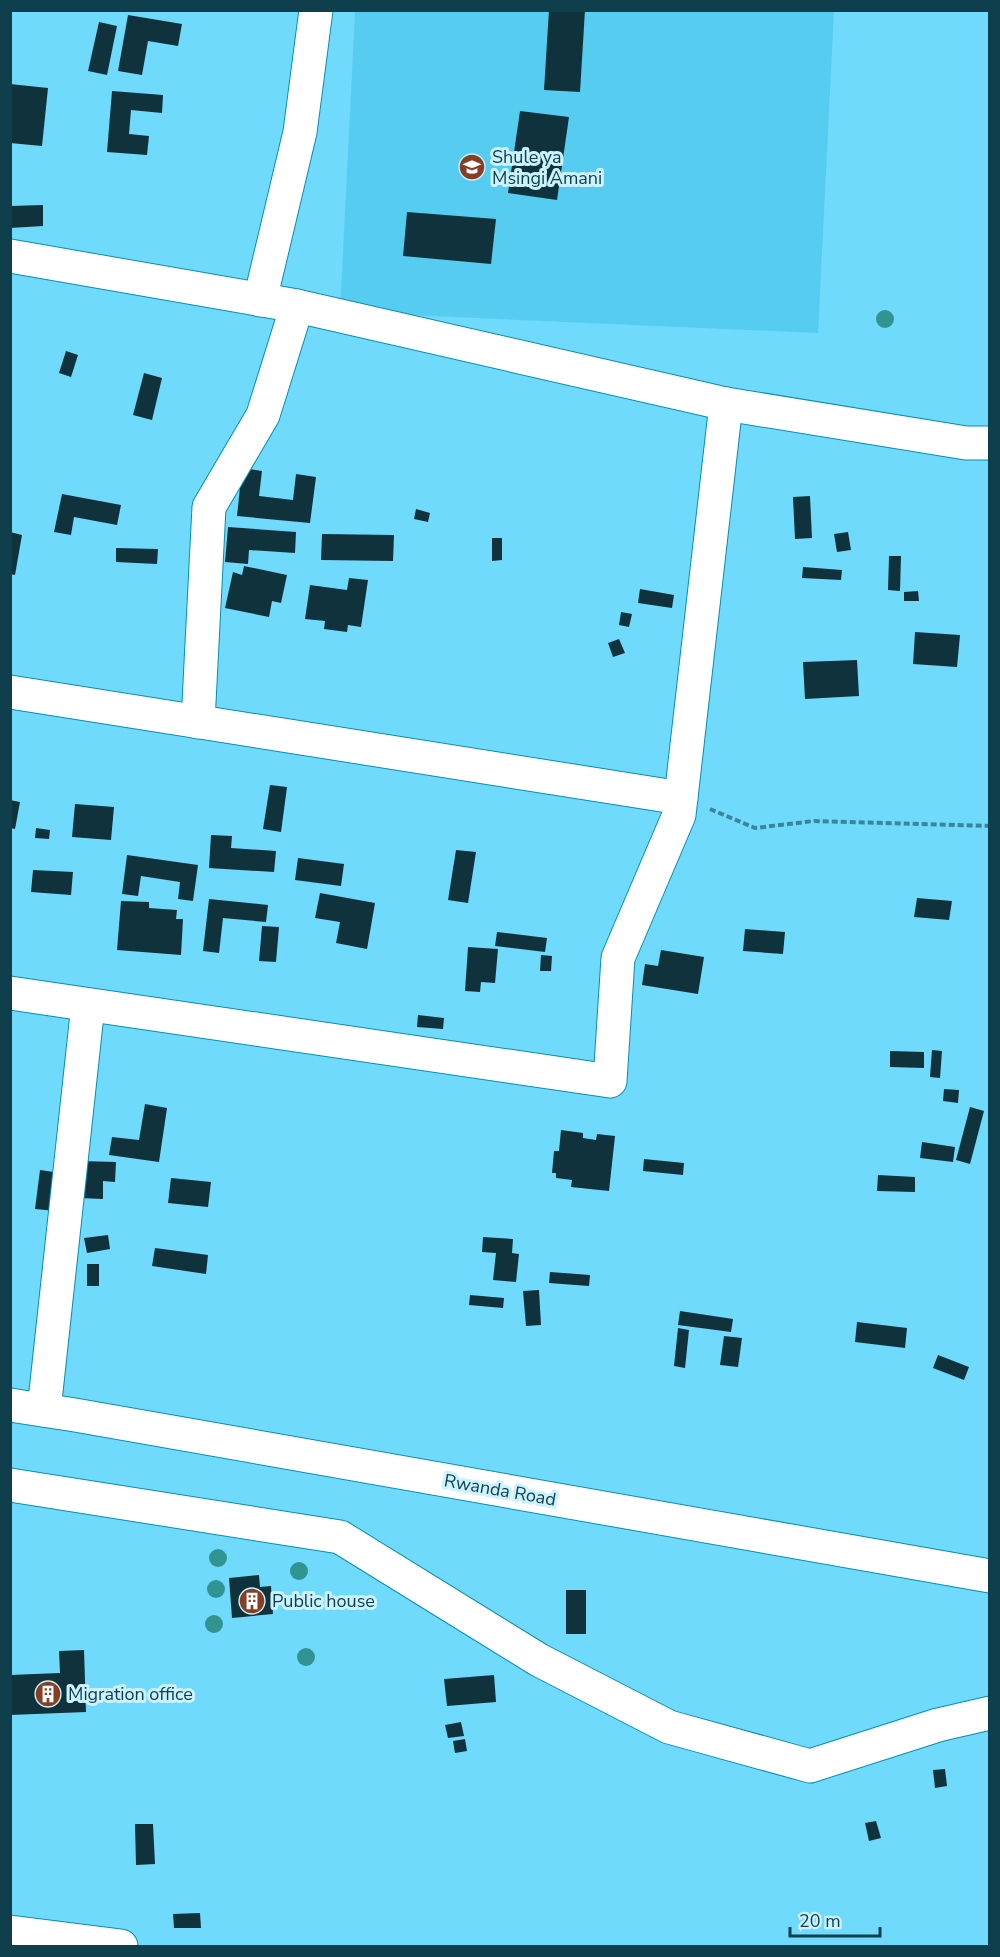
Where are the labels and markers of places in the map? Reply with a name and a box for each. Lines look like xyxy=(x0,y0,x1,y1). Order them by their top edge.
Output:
place label: Shule ya Msingi Amani xyxy=(492,145,602,190)
school or university icon: Shule ya Msingi Amani xyxy=(457,152,487,182)
building icon: Public house xyxy=(237,1586,267,1616)
place label: Public house xyxy=(272,1589,375,1613)
building icon: Migration office xyxy=(33,1679,63,1709)
place label: Migration office xyxy=(68,1682,193,1706)

